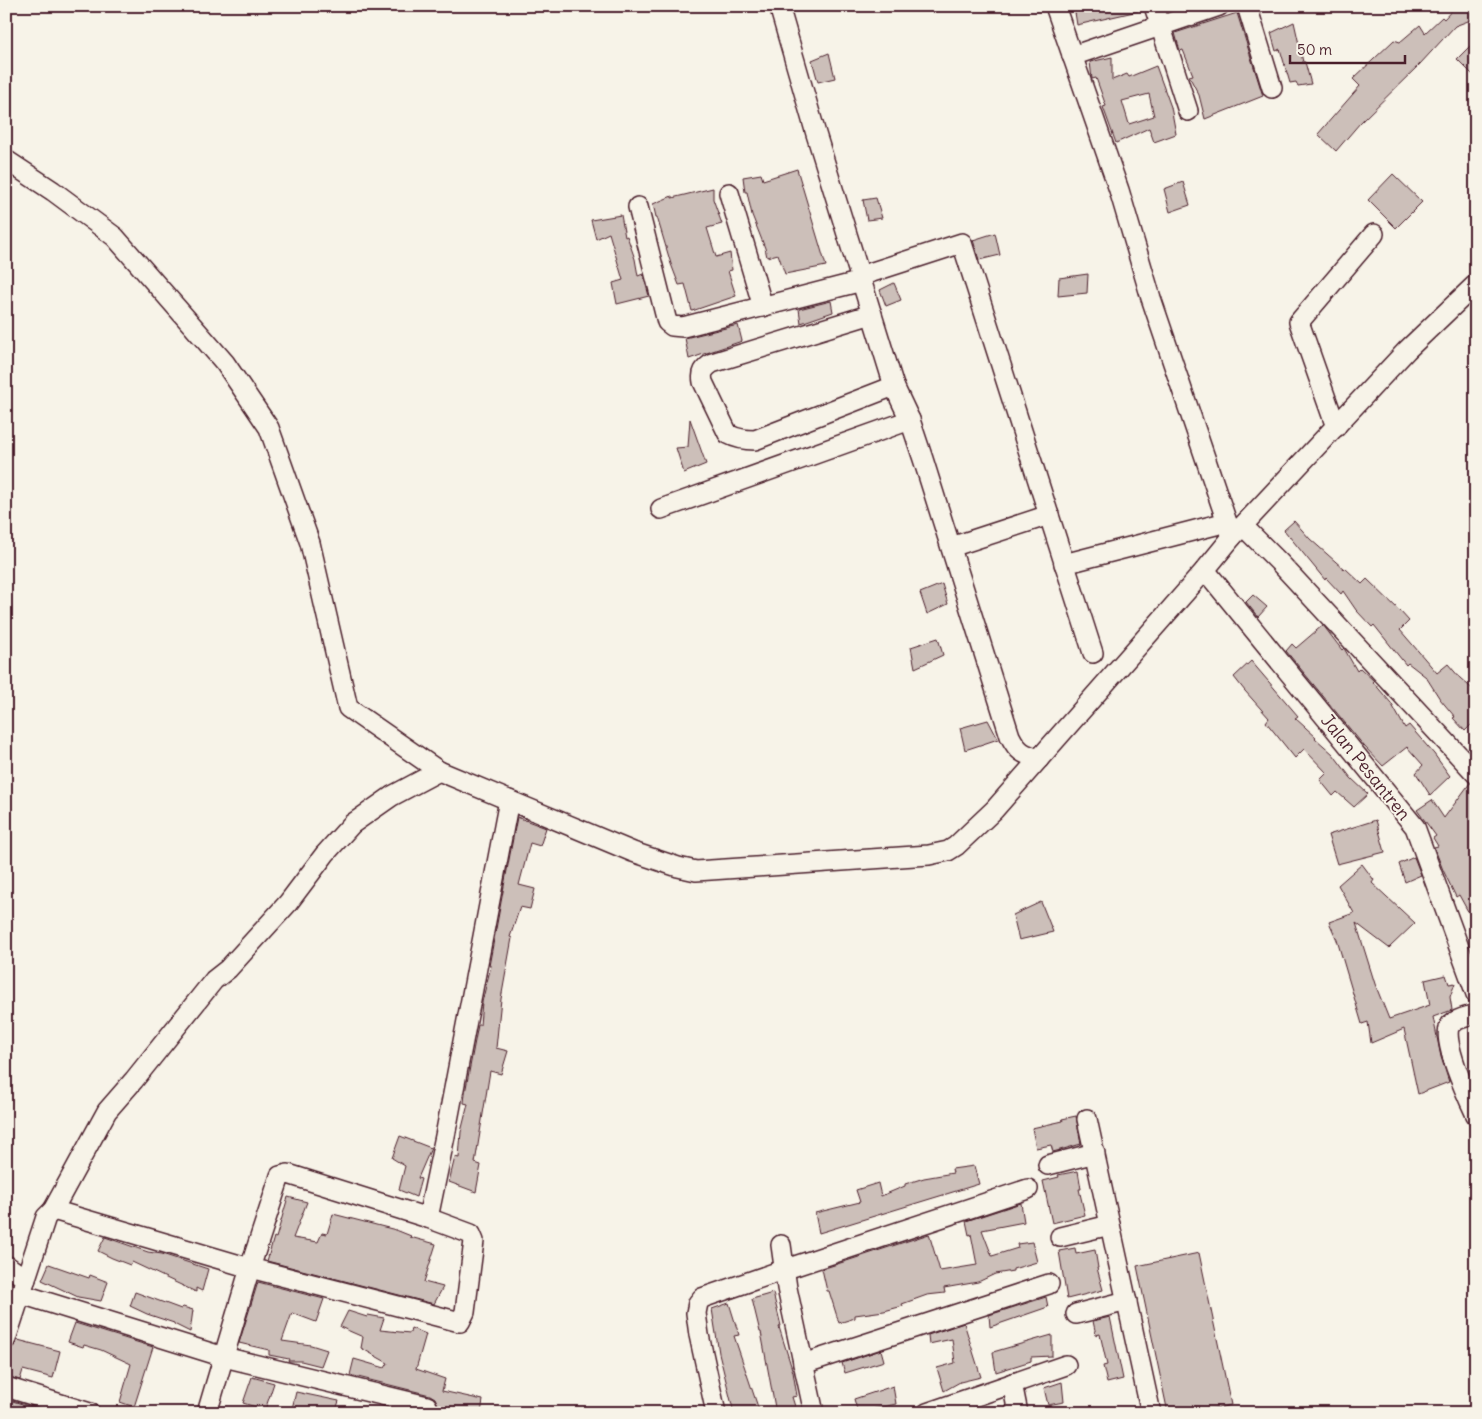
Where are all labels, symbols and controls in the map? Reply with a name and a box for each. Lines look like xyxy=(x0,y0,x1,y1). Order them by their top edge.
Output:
scale bar xyxy=(1290,32,1404,64)
text: 50 m xyxy=(1297,40,1332,59)
street label: Jalan Pesantren xyxy=(1316,709,1416,825)

